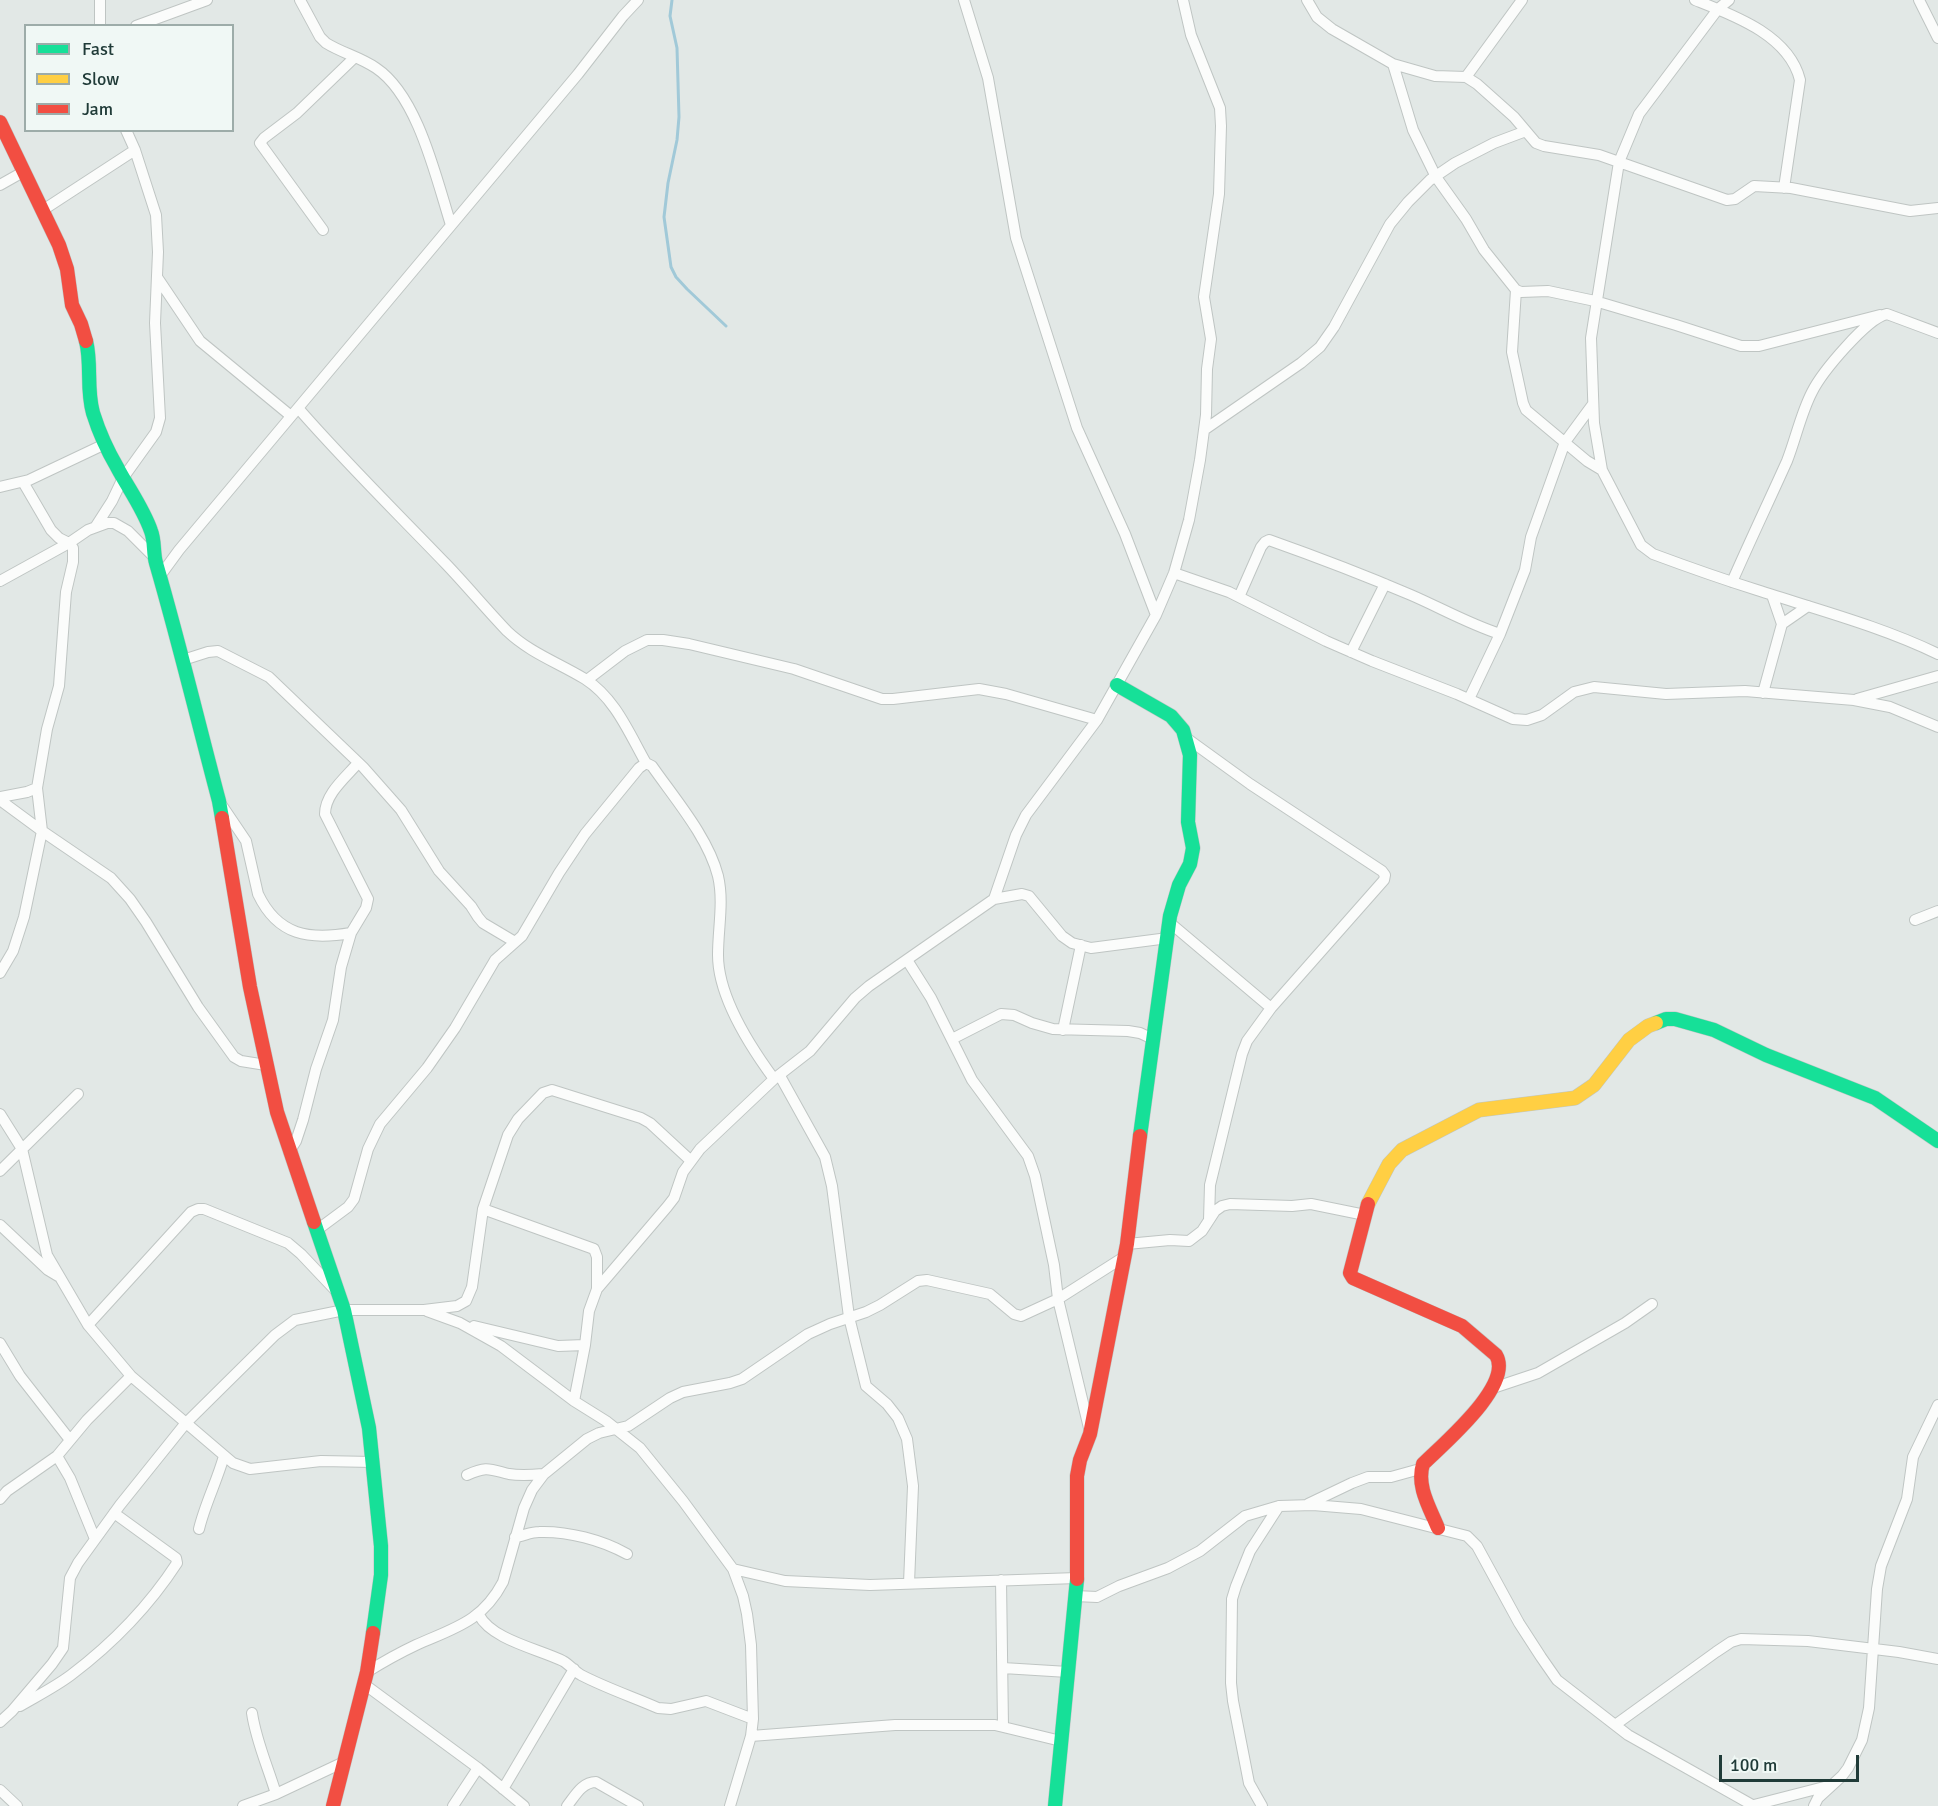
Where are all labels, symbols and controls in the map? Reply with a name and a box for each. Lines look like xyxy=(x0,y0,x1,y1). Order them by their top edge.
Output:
legend xyxy=(24,24,234,132)
text: Fast xyxy=(82,38,114,60)
text: Slow xyxy=(82,68,119,90)
text: Jam xyxy=(82,98,113,120)
scale bar xyxy=(1722,1743,1862,1781)
text: 100 m xyxy=(1730,1754,1777,1776)

